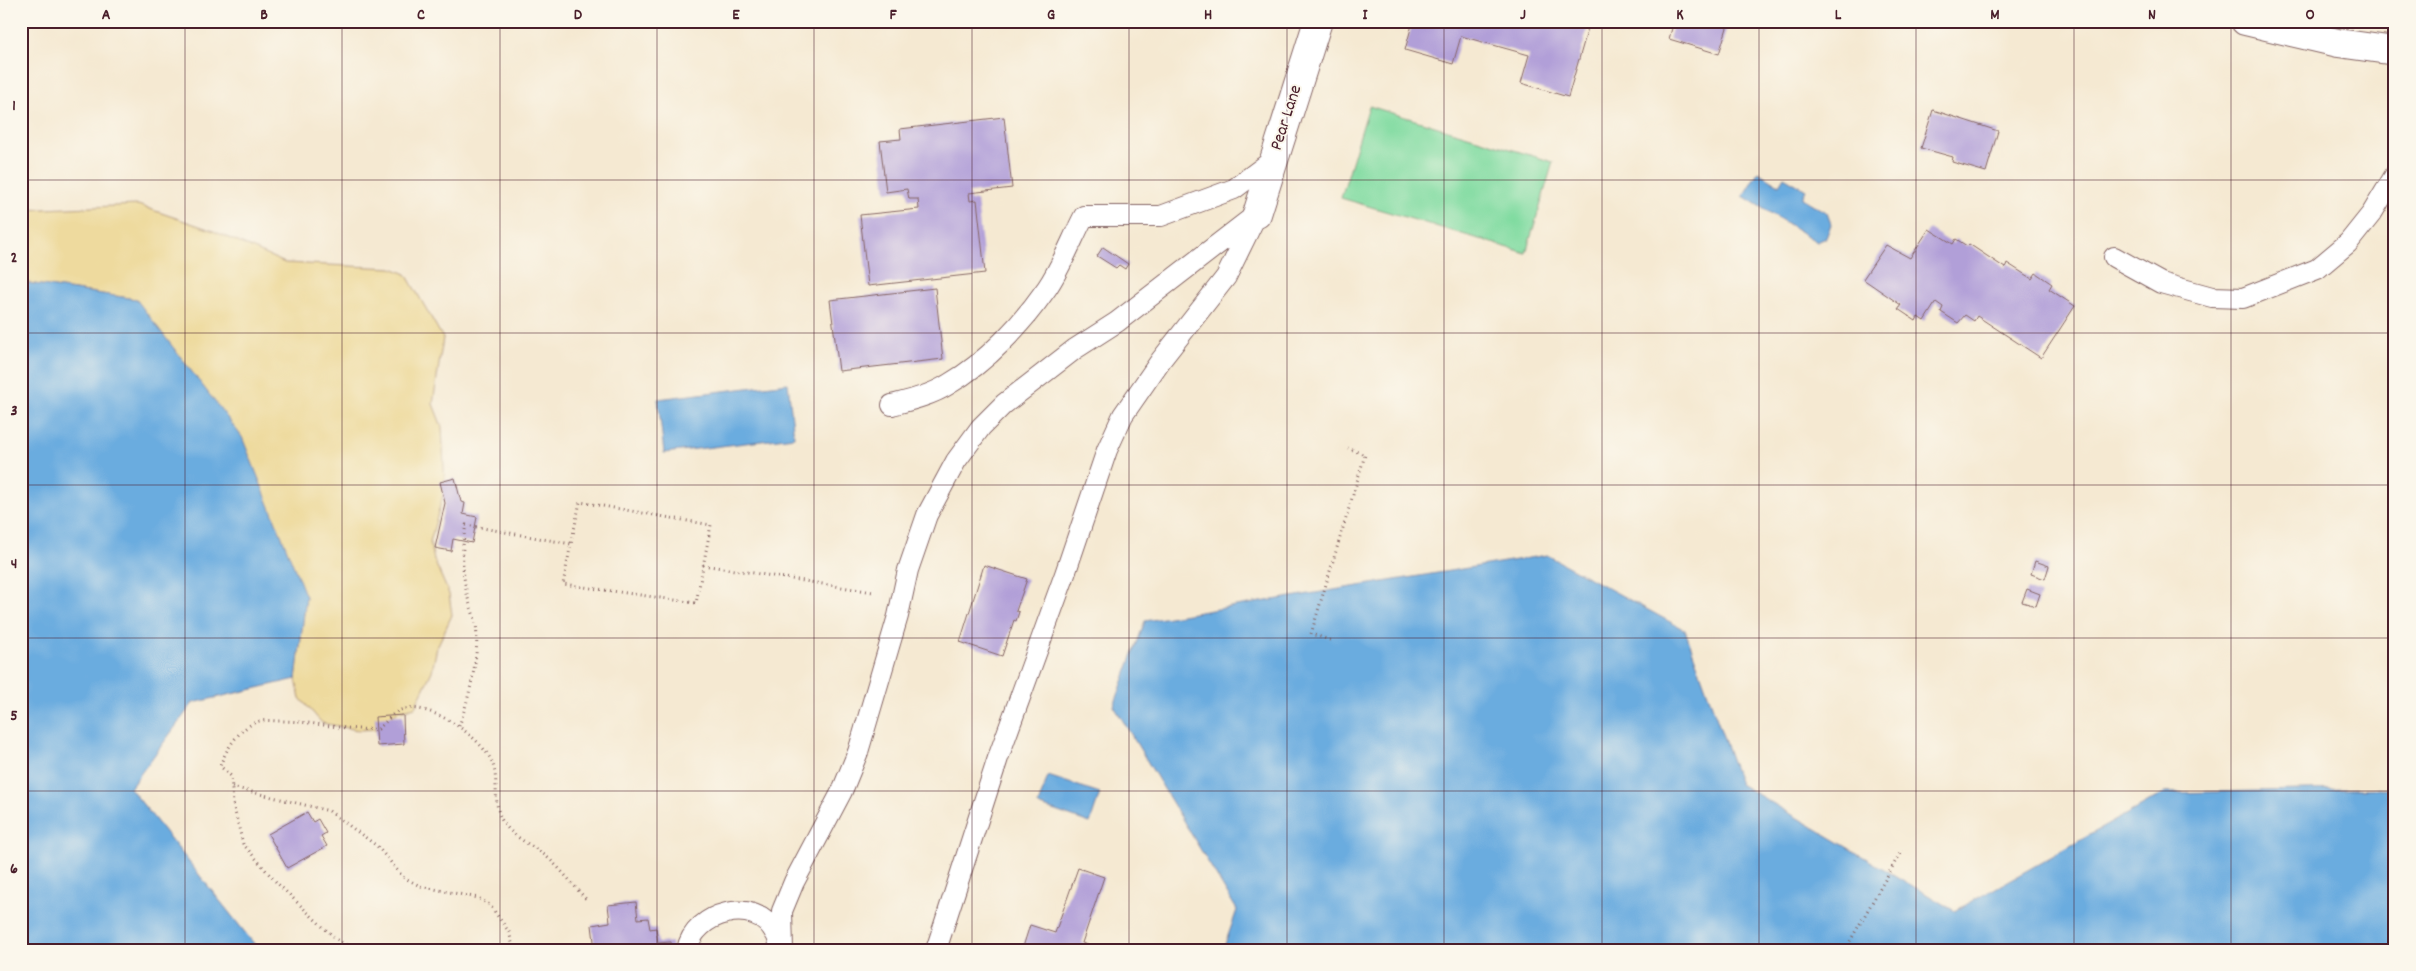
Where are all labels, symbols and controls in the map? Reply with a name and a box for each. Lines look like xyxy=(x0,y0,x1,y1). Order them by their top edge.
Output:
text: A xyxy=(102,4,111,27)
text: B xyxy=(260,4,268,27)
text: C xyxy=(417,4,425,27)
text: D xyxy=(574,4,583,27)
text: E xyxy=(732,4,740,27)
text: F xyxy=(889,4,897,27)
text: G xyxy=(1047,4,1055,27)
text: H xyxy=(1204,4,1212,27)
text: I xyxy=(1363,4,1369,27)
text: J xyxy=(1520,4,1526,27)
text: K xyxy=(1676,4,1684,27)
text: L xyxy=(1835,4,1842,27)
text: M xyxy=(1990,4,2000,27)
text: N xyxy=(2148,4,2156,27)
text: O xyxy=(2305,4,2315,27)
street label: Pear Lane xyxy=(1265,82,1309,154)
text: 1 xyxy=(12,95,16,118)
text: 2 xyxy=(11,247,18,270)
text: 3 xyxy=(10,400,18,423)
text: 4 xyxy=(11,553,17,576)
text: 5 xyxy=(10,705,18,728)
text: 6 xyxy=(10,858,18,881)

